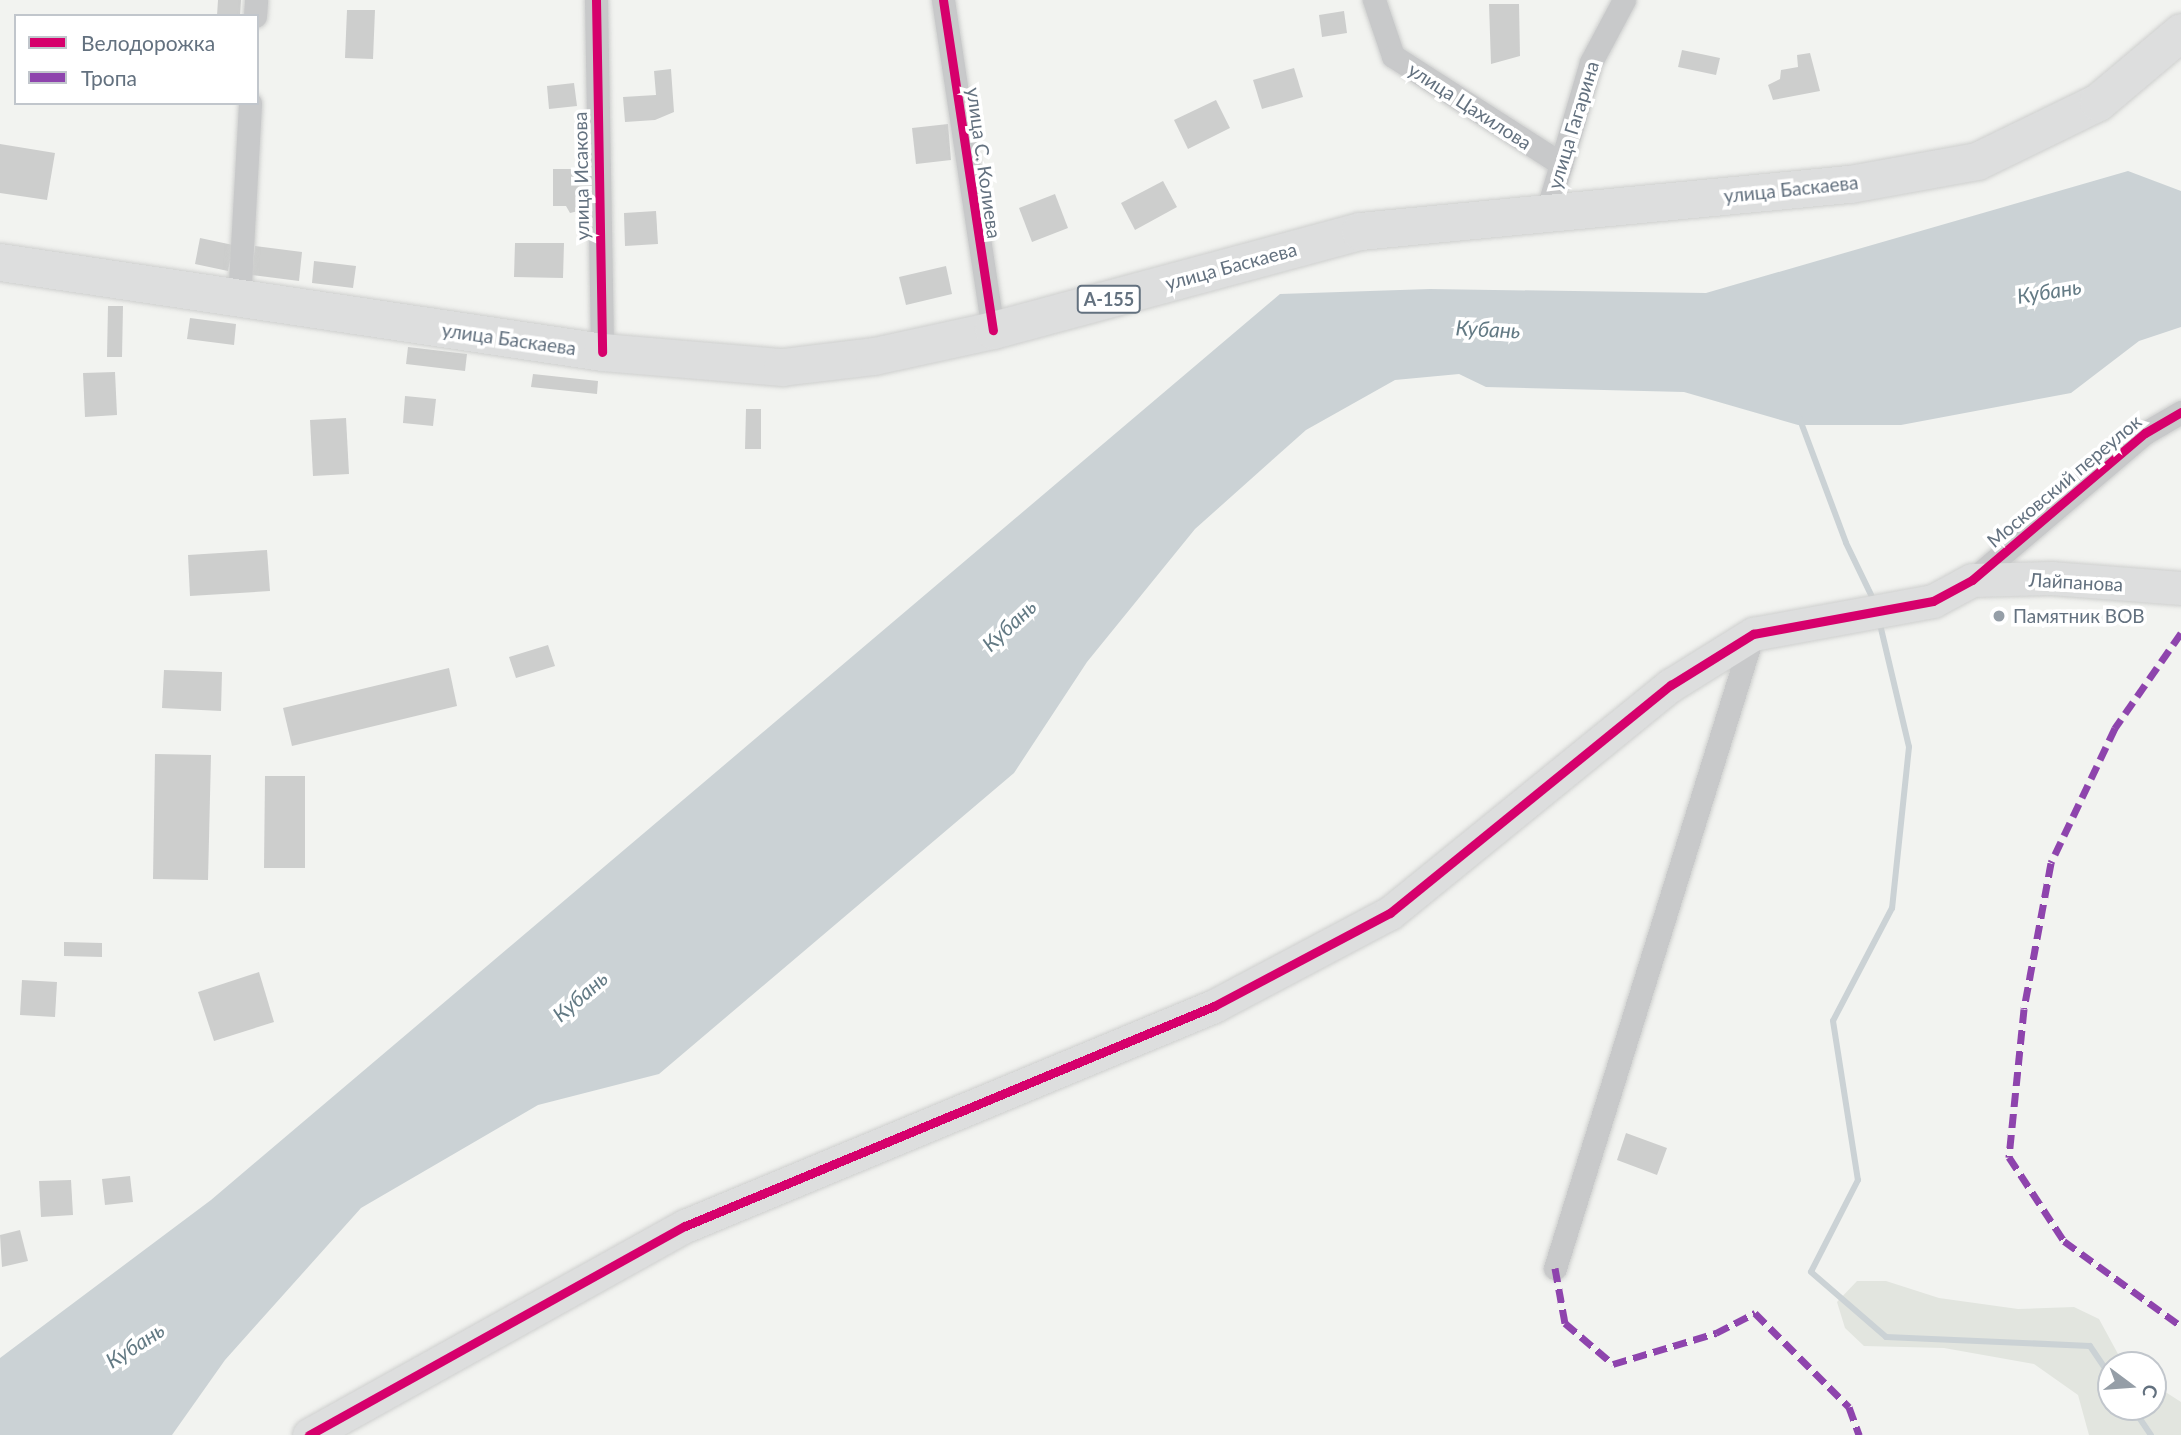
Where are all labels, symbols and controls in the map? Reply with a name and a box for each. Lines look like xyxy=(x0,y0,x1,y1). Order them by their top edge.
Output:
legend xyxy=(14,14,259,105)
text: Велодорожка xyxy=(81,30,215,55)
street label: улица Цахилова xyxy=(1404,58,1536,154)
street label: улица Гагарина xyxy=(1543,58,1603,192)
text: Тропа xyxy=(81,65,137,90)
street label: улица С. Колиева xyxy=(962,86,1006,240)
street label: улица Исакова xyxy=(568,112,594,240)
street label: улица Баскаева xyxy=(1723,171,1859,207)
street label: улица Баскаева xyxy=(1163,237,1299,295)
water label: Кубань xyxy=(2015,273,2083,309)
road number: А-155 xyxy=(1076,284,1142,314)
water label: Кубань xyxy=(1455,315,1521,343)
street label: улица Баскаева xyxy=(440,318,578,360)
street label: Московский переулок xyxy=(1982,410,2146,552)
street label: Лайпанова xyxy=(2028,568,2124,596)
water label: Кубань xyxy=(977,594,1041,656)
place label: Памятник ВОВ xyxy=(2013,605,2145,627)
marker: Памятник ВОВ xyxy=(1991,608,2007,624)
water label: Кубань xyxy=(547,965,613,1027)
water label: Кубань xyxy=(101,1317,169,1373)
north arrow xyxy=(2097,1351,2167,1421)
text: С xyxy=(2138,1382,2164,1401)

